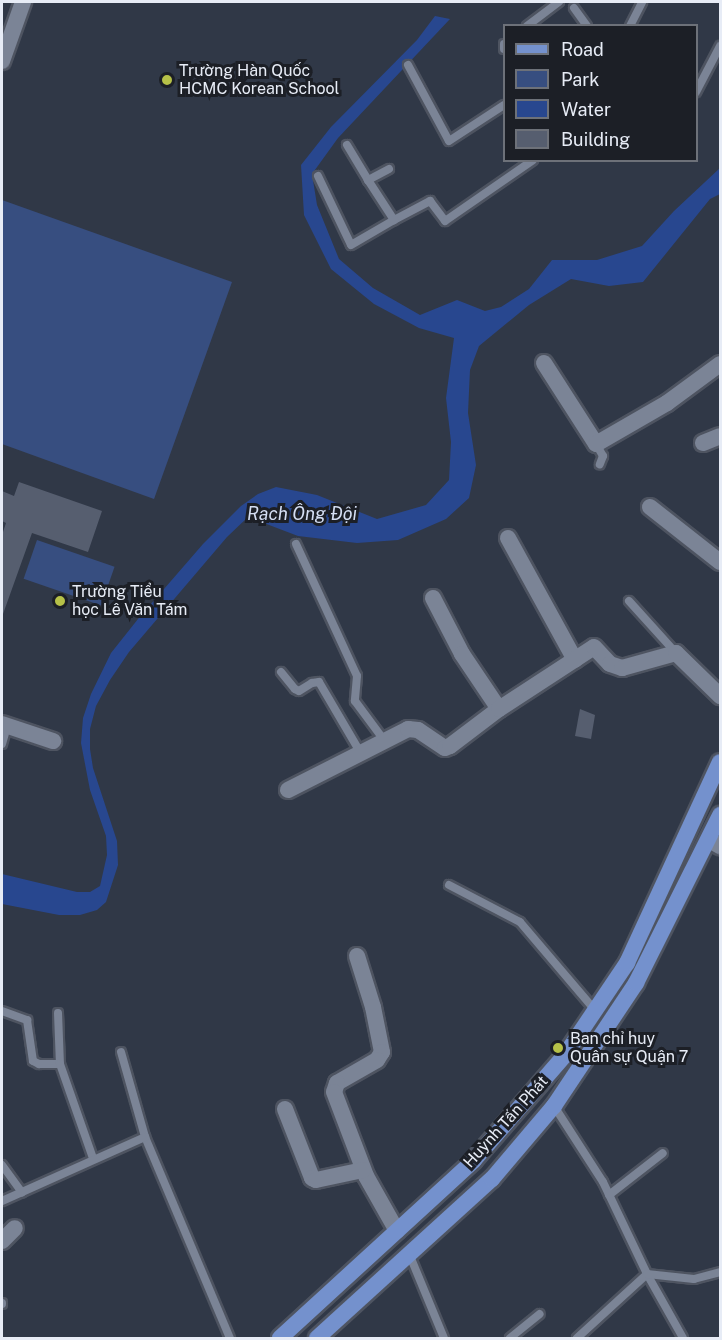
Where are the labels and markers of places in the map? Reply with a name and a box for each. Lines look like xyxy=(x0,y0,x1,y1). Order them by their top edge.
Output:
place label: Trường Hàn Quốc HCMC Korean School xyxy=(179,61,339,99)
marker: Trường Hàn Quốc HCMC Korean School xyxy=(160,73,174,87)
place label: Trường Tiểu học Lê Văn Tám xyxy=(72,582,188,620)
marker: Trường Tiểu học Lê Văn Tám xyxy=(53,594,67,608)
place label: Ban chỉ huy Quân sự Quận 7 xyxy=(570,1029,688,1067)
marker: Ban chỉ huy Quân sự Quận 7 xyxy=(551,1041,565,1055)

